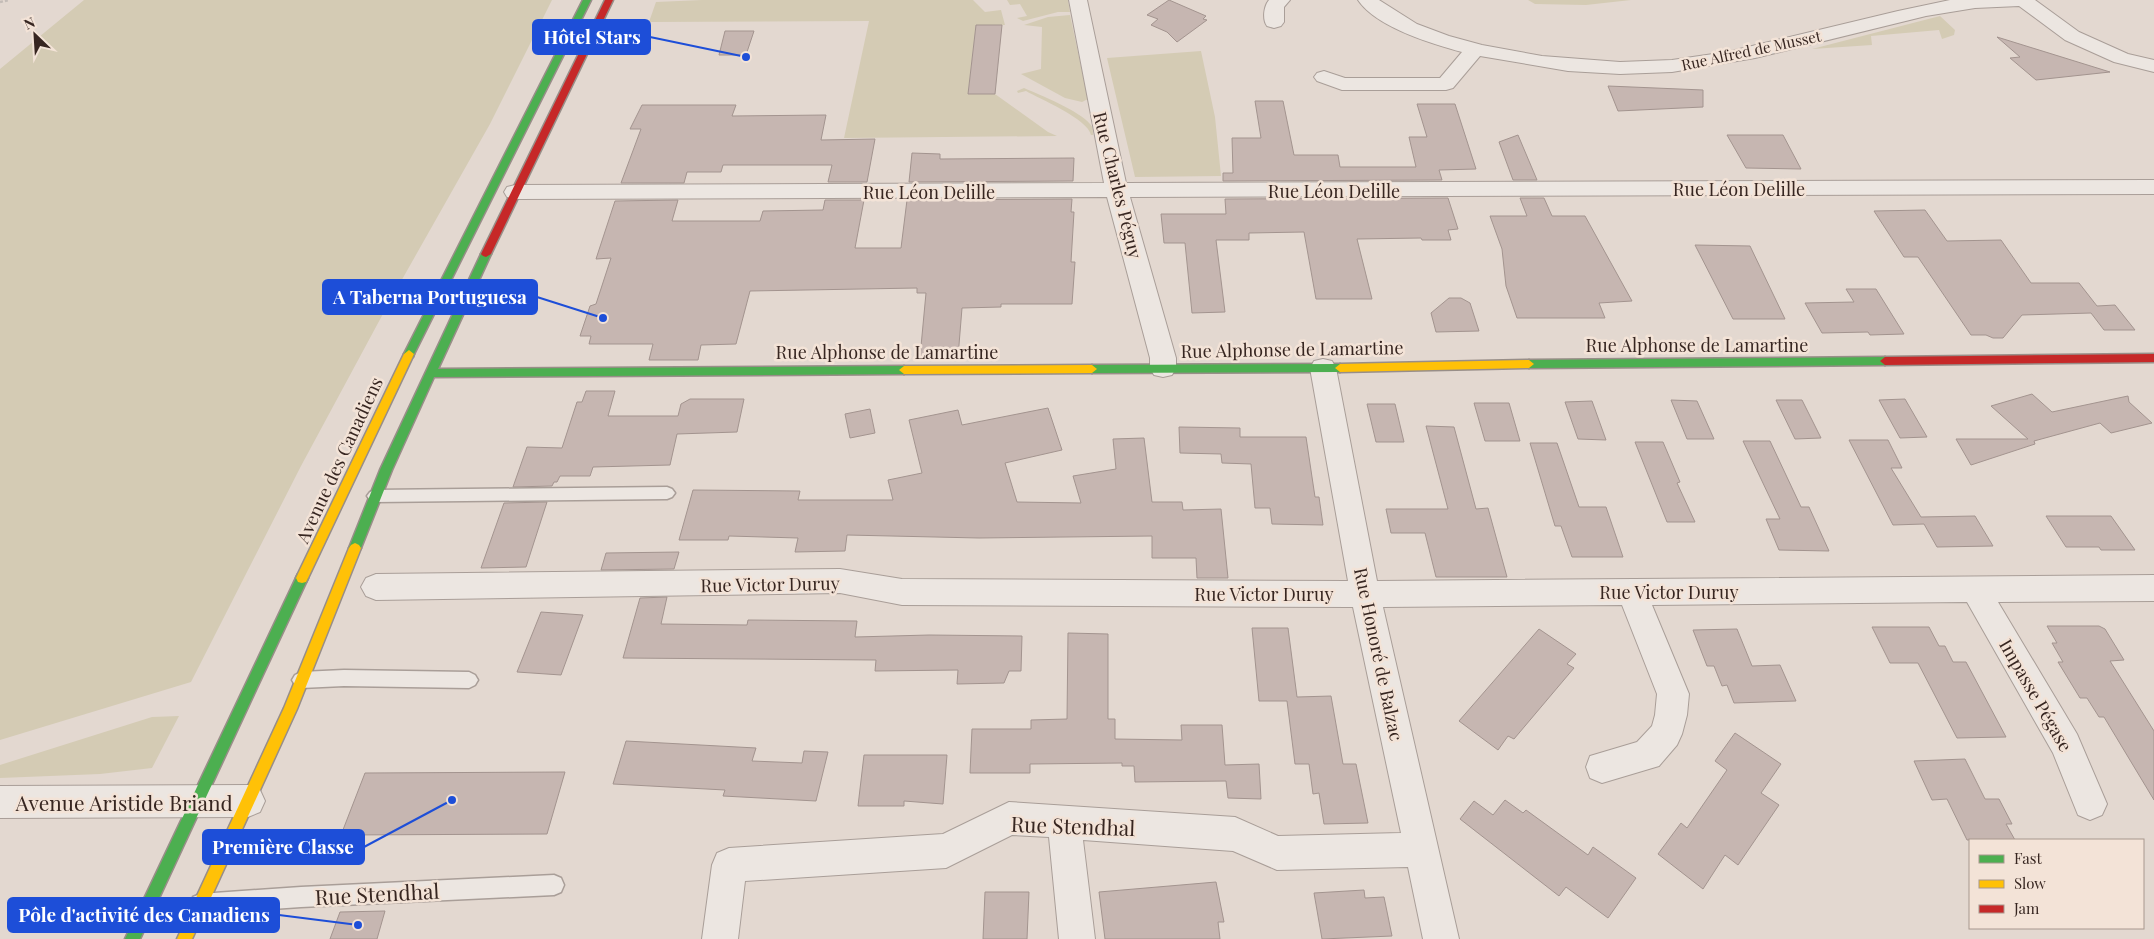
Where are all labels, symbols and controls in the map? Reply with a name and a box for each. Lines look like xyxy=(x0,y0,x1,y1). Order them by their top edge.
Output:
north arrow xyxy=(10,10,60,60)
text: N xyxy=(21,12,38,34)
callout: Hôtel Stars xyxy=(533,20,650,54)
text: Hôtel Stars xyxy=(543,23,641,49)
street label: Rue Alfred de Musset xyxy=(1679,25,1823,75)
street label: Rue Charles Péguy xyxy=(1088,109,1148,261)
street label: Rue Léon Delille xyxy=(1673,177,1805,201)
street label: Rue Léon Delille xyxy=(1268,179,1400,203)
street label: Rue Léon Delille xyxy=(863,180,995,204)
callout: A Taberna Portuguesa xyxy=(323,280,537,314)
text: A Taberna Portuguesa xyxy=(332,283,527,309)
street label: Rue Alphonse de Lamartine xyxy=(1586,333,1808,357)
street label: Rue Alphonse de Lamartine xyxy=(1180,335,1404,363)
street label: Rue Alphonse de Lamartine xyxy=(776,340,998,364)
street label: Avenue des Canadiens xyxy=(290,373,388,548)
street label: Rue Honoré de Balzac xyxy=(1349,565,1409,743)
street label: Rue Victor Duruy xyxy=(700,571,840,597)
street label: Rue Victor Duruy xyxy=(1599,580,1739,604)
street label: Rue Victor Duruy xyxy=(1194,582,1334,606)
street label: Impasse Pégase xyxy=(1994,634,2078,756)
street label: Avenue Aristide Briand xyxy=(14,788,233,816)
street label: Rue Stendhal xyxy=(1010,809,1136,841)
callout: Première Classe xyxy=(203,830,364,864)
text: Première Classe xyxy=(212,833,354,859)
legend xyxy=(1969,839,2144,929)
text: Fast xyxy=(2014,848,2043,868)
text: Slow xyxy=(2014,873,2046,893)
street label: Rue Stendhal xyxy=(314,876,440,910)
callout: Pôle d'activité des Canadiens xyxy=(8,898,279,932)
text: Jam xyxy=(2013,898,2040,918)
text: Pôle d'activité des Canadiens xyxy=(18,901,270,927)

